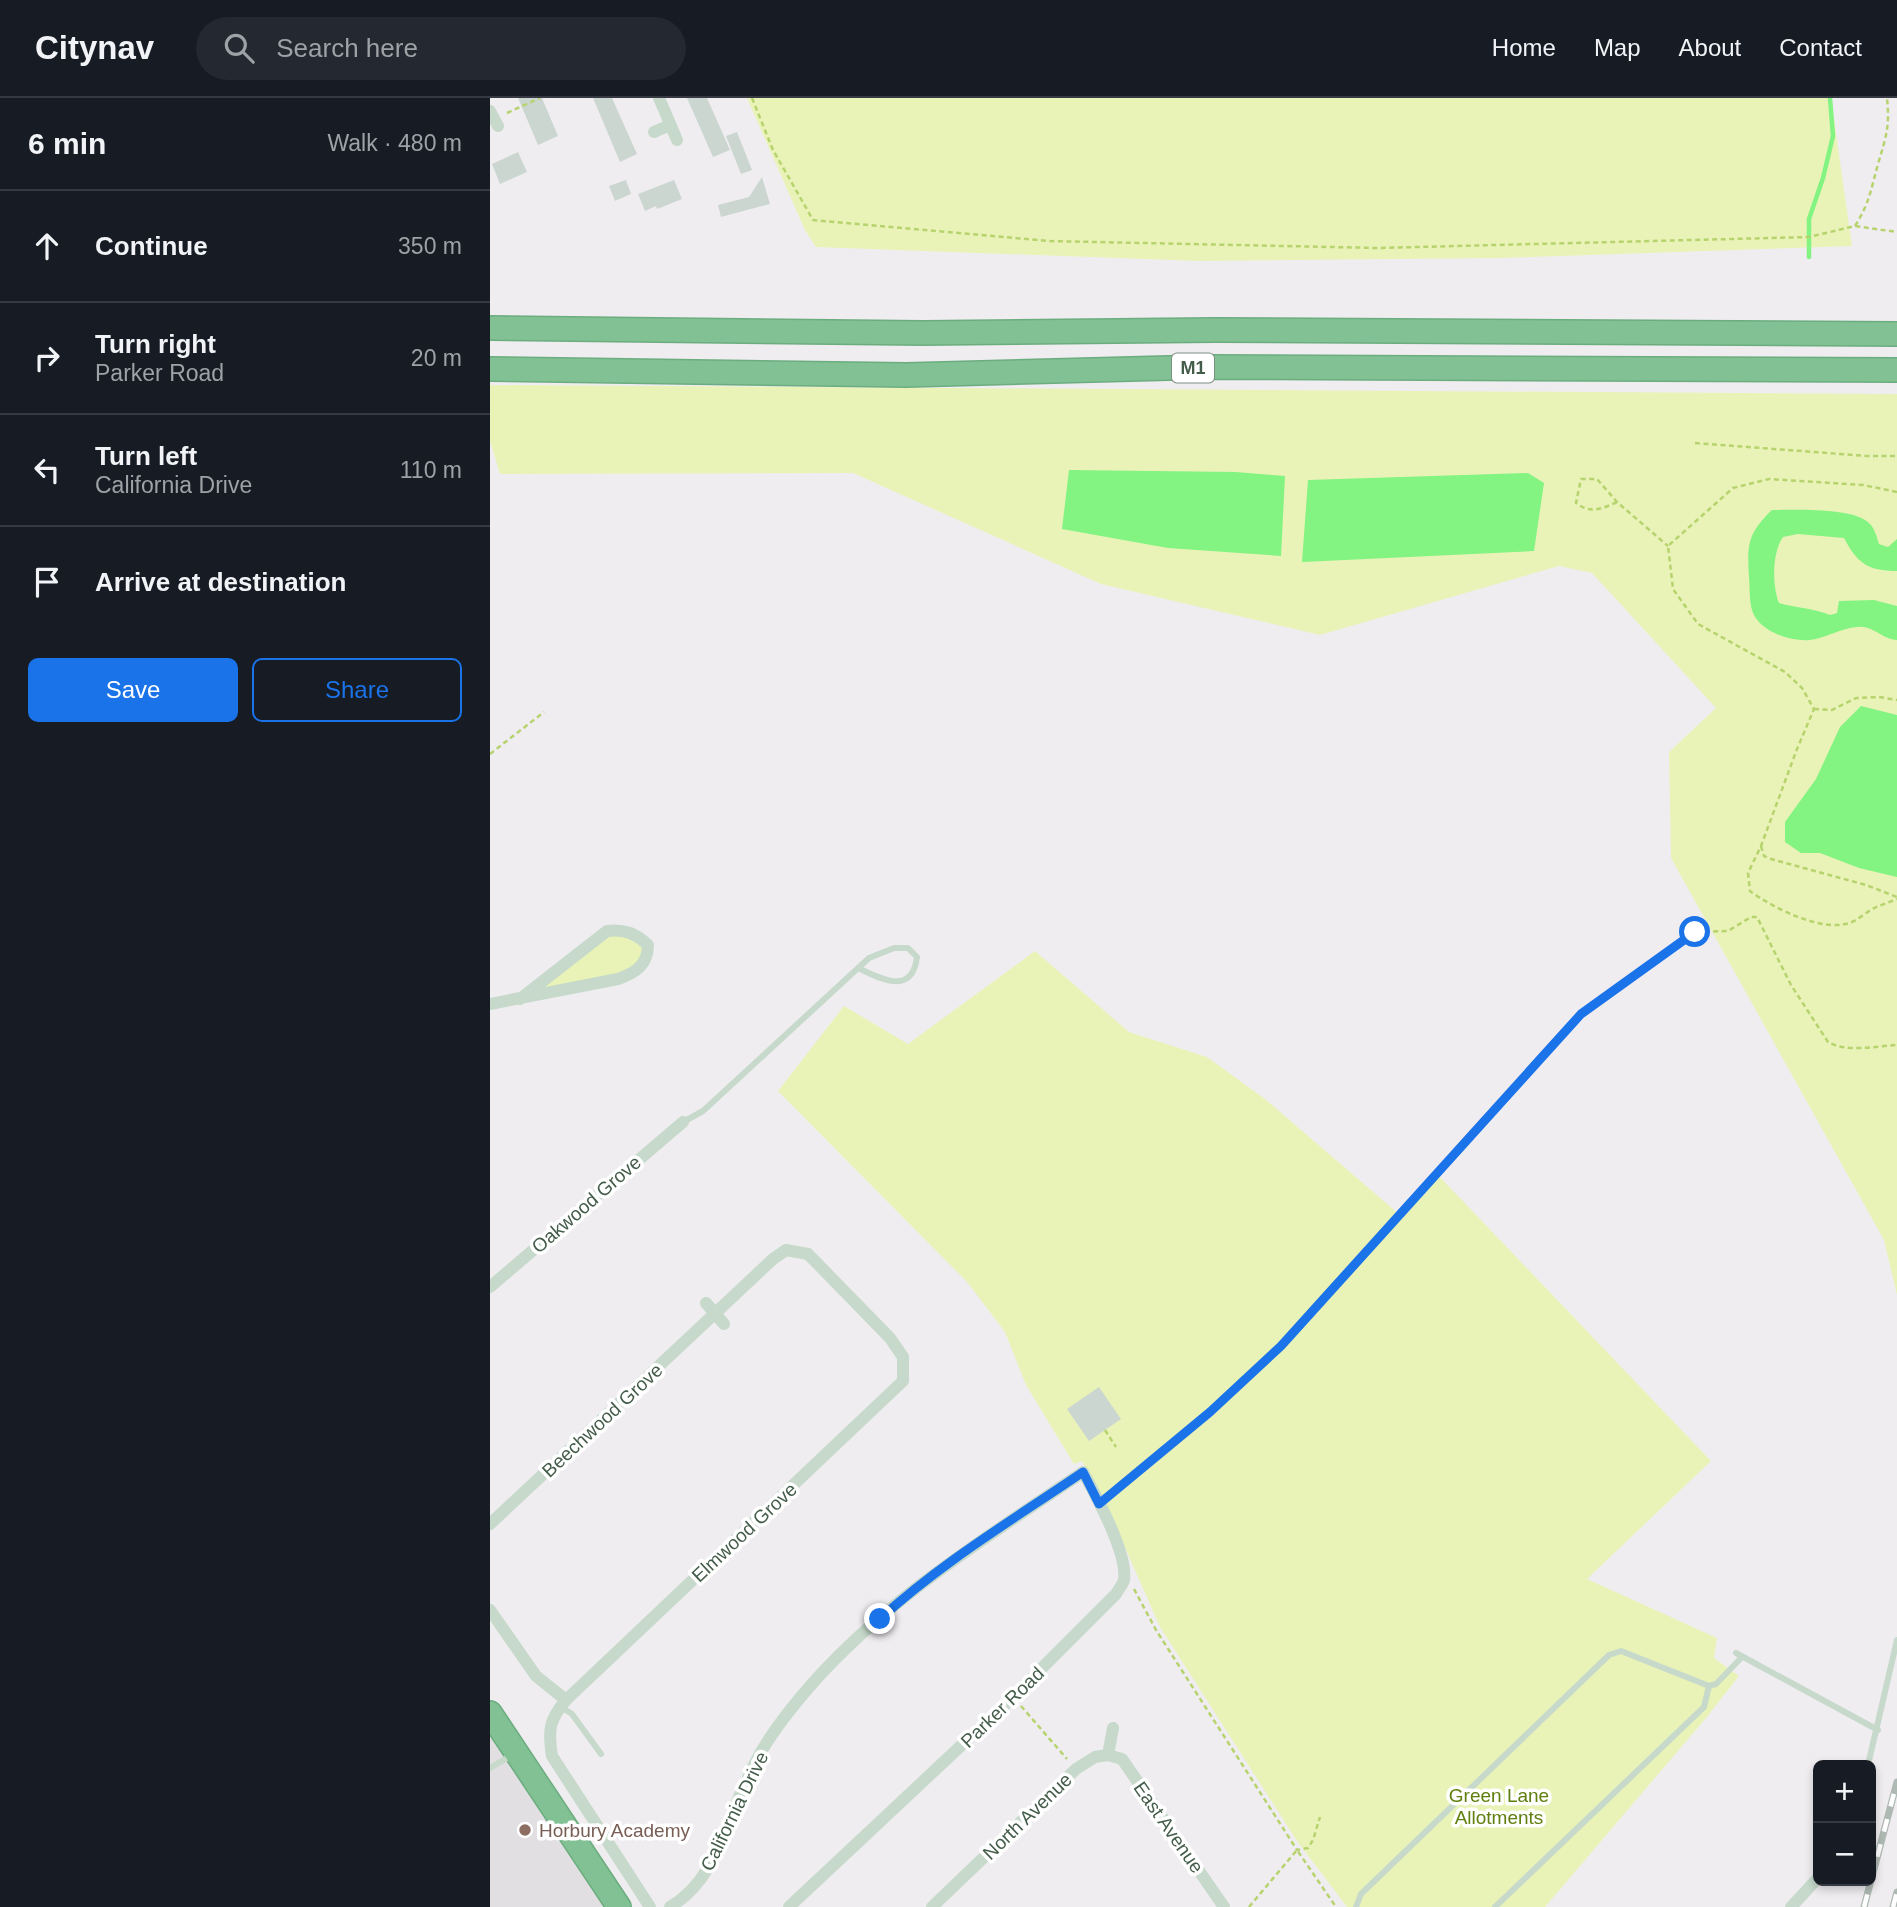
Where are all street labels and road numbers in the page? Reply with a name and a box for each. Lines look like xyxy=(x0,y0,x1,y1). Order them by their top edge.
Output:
road number: M1 xyxy=(1172,354,1214,382)
street label: Oakwood Grove xyxy=(528,1151,645,1257)
street label: Beechwood Grove xyxy=(538,1359,667,1481)
street label: Elmwood Grove xyxy=(688,1479,801,1586)
street label: Parker Road xyxy=(957,1663,1048,1752)
street label: California Drive xyxy=(697,1748,772,1874)
street label: North Avenue xyxy=(979,1769,1076,1864)
street label: East Avenue xyxy=(1129,1778,1208,1877)

